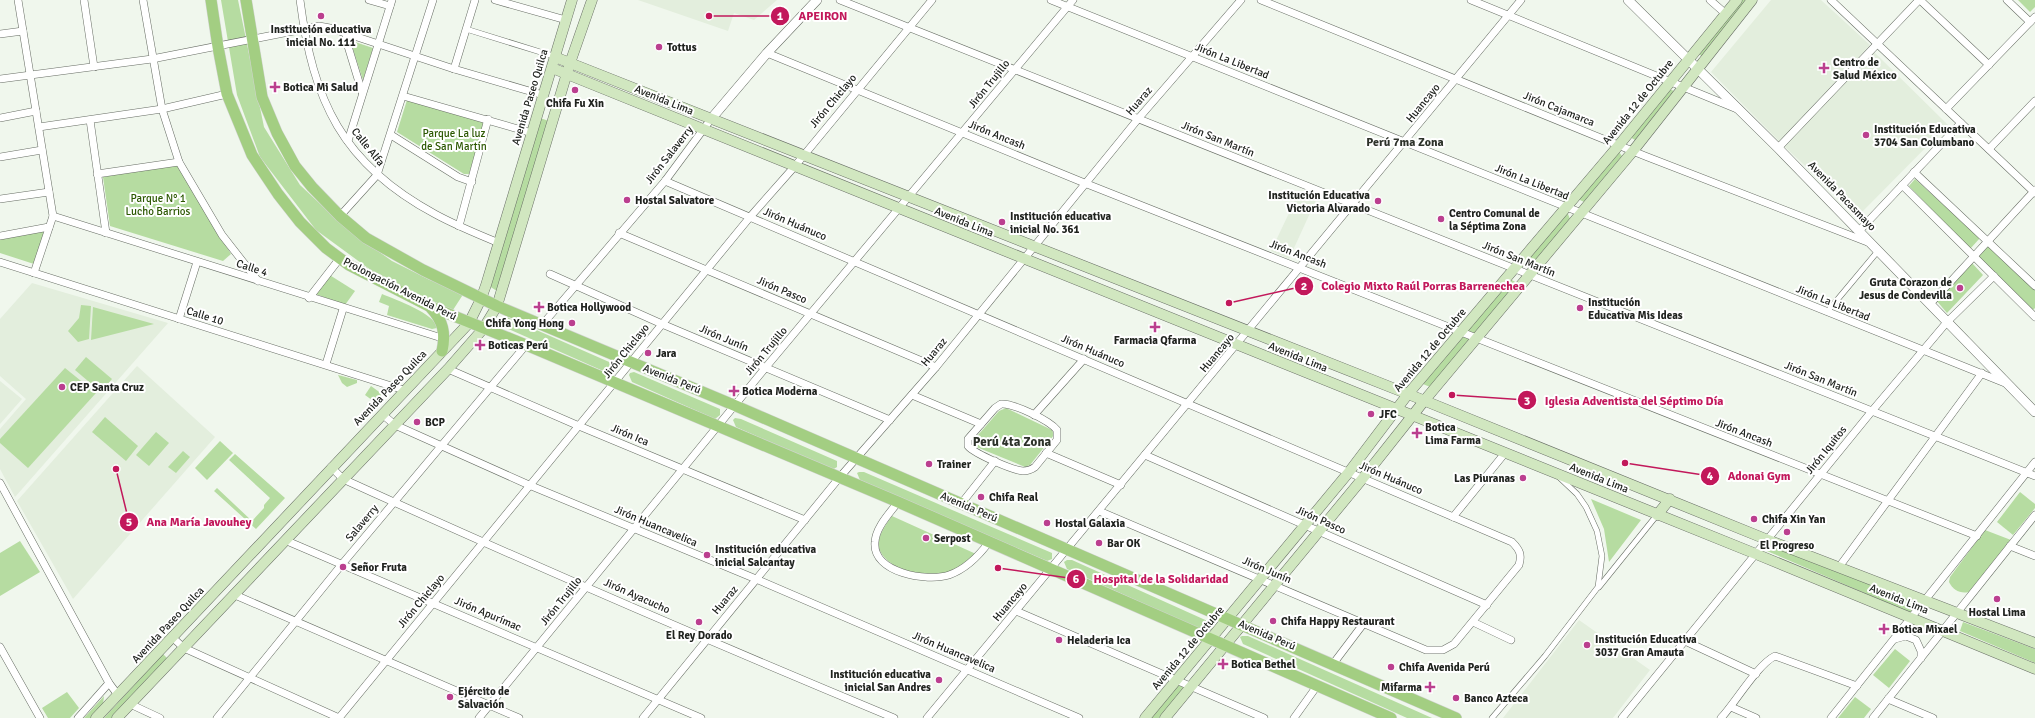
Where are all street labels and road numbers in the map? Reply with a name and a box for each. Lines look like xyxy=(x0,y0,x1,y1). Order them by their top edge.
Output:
street label: Jirón La Libertad xyxy=(1193,40,1271,82)
street label: Avenida Paseo Quilca xyxy=(509,47,551,147)
street label: Jirón Trujillo xyxy=(965,57,1013,111)
street label: Avenida 12 de Octubre xyxy=(1600,57,1676,147)
street label: Jirón Chiclayo xyxy=(807,71,859,130)
street label: Huancayo xyxy=(1403,81,1443,125)
street label: Avenida Lima xyxy=(633,82,696,118)
street label: Huaraz xyxy=(1123,84,1155,118)
street label: Jirón Cajamarca xyxy=(1521,89,1597,129)
street label: Jirón Ancash xyxy=(967,118,1027,152)
street label: Jirón San Martín xyxy=(1180,118,1256,160)
street label: Jirón Salaverry xyxy=(642,123,696,187)
street label: Calle Alfa xyxy=(349,125,388,169)
street label: Avenida Pacasmayo xyxy=(1805,158,1879,234)
street label: Jirón La Libertad xyxy=(1493,161,1571,203)
street label: Avenida Lima xyxy=(933,204,996,240)
street label: Jirón Huánuco xyxy=(761,205,829,243)
street label: Jirón Ancash xyxy=(1268,237,1328,271)
street label: Jirón San Martín xyxy=(1481,238,1557,280)
street label: Prolongación Avenida Perú xyxy=(341,255,459,323)
street label: Calle 4 xyxy=(235,257,269,279)
street label: Jirón Pasco xyxy=(755,274,809,306)
street label: Jirón La Libertad xyxy=(1794,282,1872,324)
street label: Calle 10 xyxy=(185,304,225,328)
street label: Avenida 12 de Octubre xyxy=(1391,306,1469,394)
street label: Jirón Chiclayo xyxy=(600,321,652,381)
street label: Jirón Junín xyxy=(698,322,750,354)
street label: Jirón Trujillo xyxy=(742,324,790,378)
street label: Huancayo xyxy=(1197,331,1237,375)
street label: Jirón Huánuco xyxy=(1059,332,1127,370)
street label: Huaraz xyxy=(918,335,950,369)
street label: Avenida Lima xyxy=(1267,339,1330,375)
street label: Avenida Paseo Quilca xyxy=(351,347,430,428)
street label: Jirón San Martín xyxy=(1783,358,1859,400)
street label: Avenida Perú xyxy=(641,362,703,396)
street label: Jirón Ancash xyxy=(1714,416,1774,450)
street label: Jirón Ica xyxy=(609,421,651,449)
street label: Jirón Iquitos xyxy=(1803,423,1849,477)
street label: Jirón Huánuco xyxy=(1357,459,1425,497)
street label: Avenida Lima xyxy=(1568,460,1631,496)
street label: Avenida Perú xyxy=(938,489,1000,525)
street label: Salaverry xyxy=(343,501,382,544)
street label: Jirón Huancavelica xyxy=(613,503,700,549)
street label: Jirón Pasco xyxy=(1294,503,1348,537)
street label: Jirón Junín xyxy=(1241,554,1293,586)
street label: Jirón Chiclayo xyxy=(395,571,447,630)
street label: Jirón Trujillo xyxy=(537,574,585,628)
street label: Jirón Ayacucho xyxy=(602,576,672,617)
street label: Huancayo xyxy=(990,580,1030,624)
street label: Avenida Lima xyxy=(1868,581,1931,617)
street label: Huaraz xyxy=(709,583,741,617)
street label: Avenida Paseo Quilca xyxy=(129,584,207,666)
street label: Jirón Apurímac xyxy=(453,594,523,634)
street label: Avenida 12 de Octubre xyxy=(1149,604,1227,692)
street label: Avenida Perú xyxy=(1236,617,1298,653)
street label: Jirón Huancavelica xyxy=(911,629,998,675)

